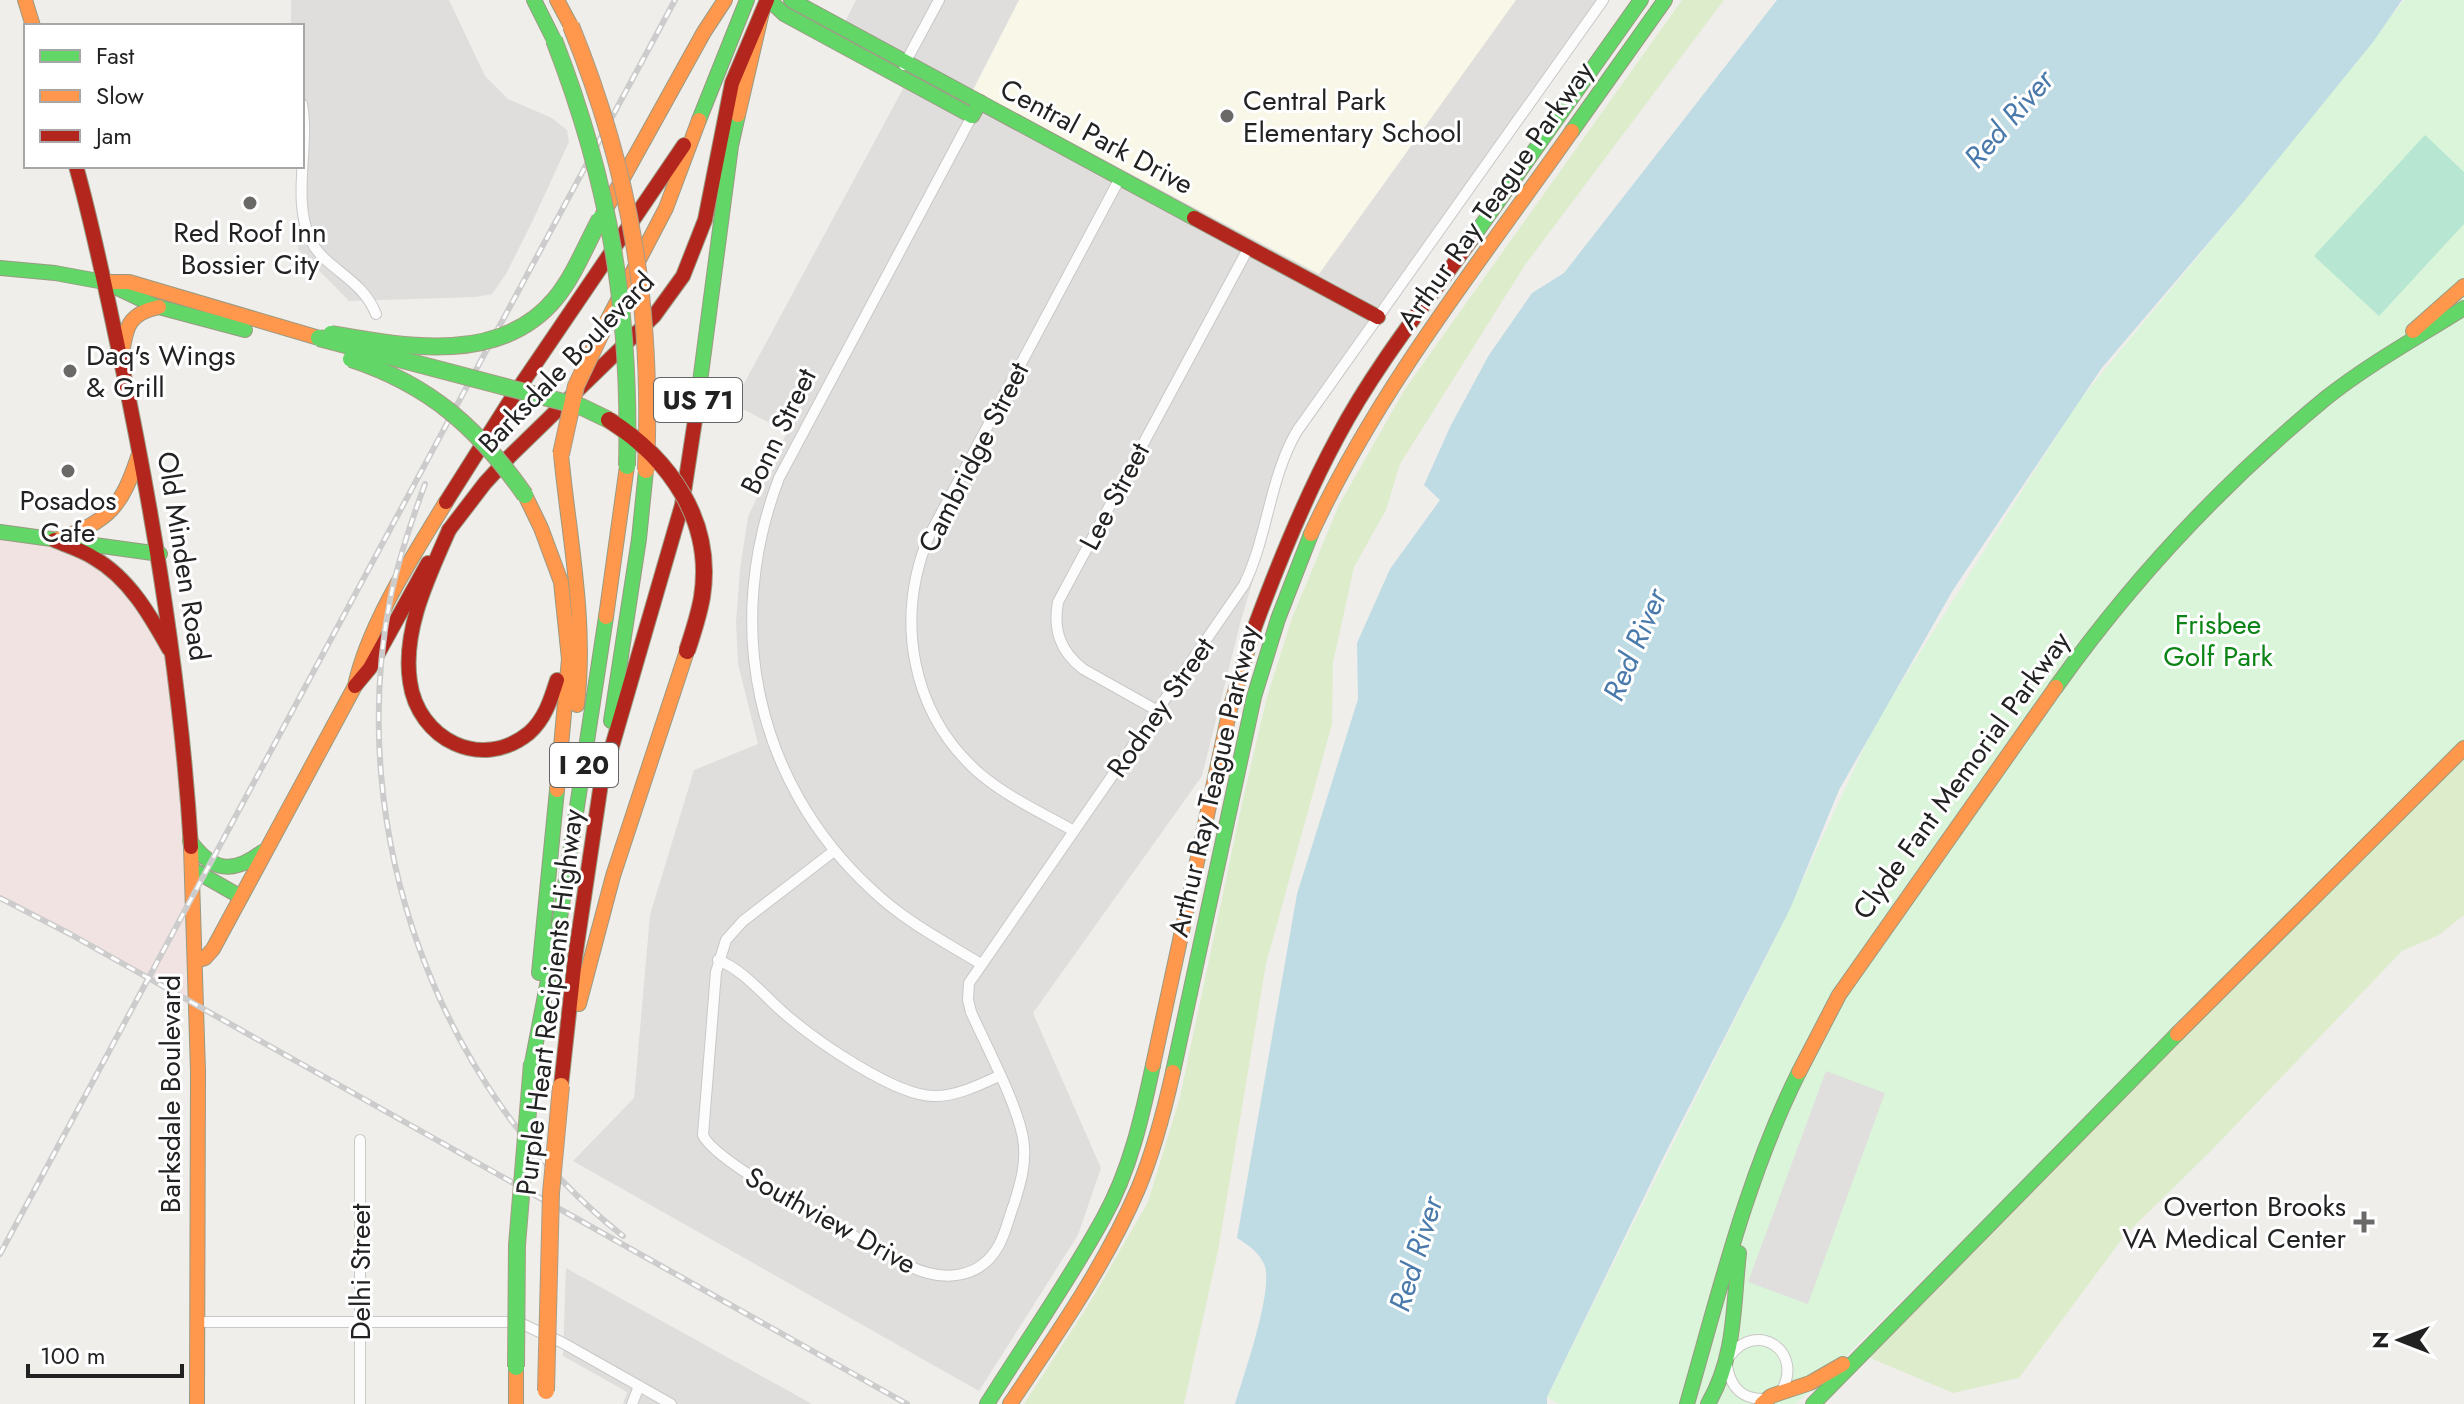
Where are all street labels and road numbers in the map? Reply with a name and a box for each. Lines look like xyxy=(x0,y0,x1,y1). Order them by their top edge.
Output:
street label: Arthur Ray Teague Parkway xyxy=(1387,53,1604,338)
street label: Central Park Drive xyxy=(993,68,1201,205)
street label: Barksdale Boulevard xyxy=(469,262,664,462)
street label: Cambridge Street xyxy=(908,355,1039,560)
street label: Bonn Street xyxy=(730,361,827,501)
road number: US 71 xyxy=(654,378,742,422)
street label: Lee Street xyxy=(1069,435,1160,557)
street label: Old Minden Road xyxy=(147,448,220,664)
street label: Arthur Ray Teague Parkway xyxy=(1158,621,1269,941)
street label: Clyde Fant Memorial Parkway xyxy=(1843,622,2081,928)
street label: Rodney Street xyxy=(1097,628,1224,786)
road number: I 20 xyxy=(550,743,618,787)
street label: Purple Heart Recipients Highway xyxy=(505,806,594,1198)
street label: Barksdale Boulevard xyxy=(150,975,191,1213)
street label: Southview Drive xyxy=(738,1156,924,1284)
street label: Delhi Street xyxy=(340,1203,381,1341)

